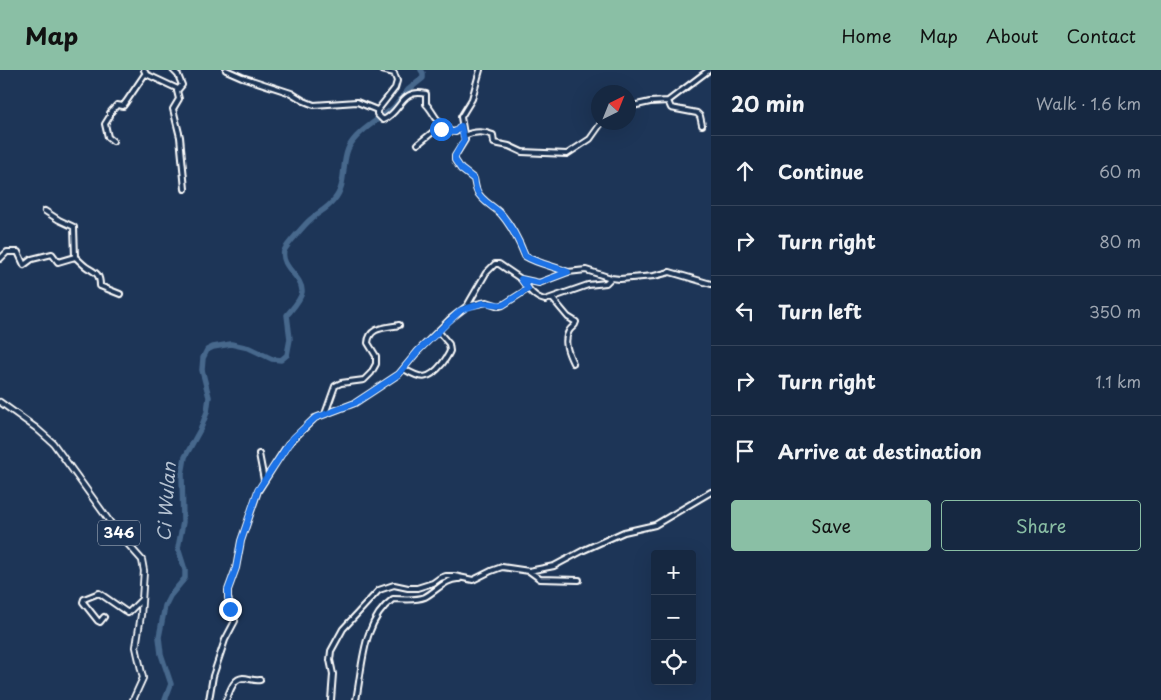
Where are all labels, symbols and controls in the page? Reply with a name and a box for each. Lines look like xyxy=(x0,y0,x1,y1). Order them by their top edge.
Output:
text: Map xyxy=(25,17,78,53)
text: Home xyxy=(841,22,891,49)
text: Map xyxy=(919,22,958,49)
text: About xyxy=(986,22,1038,49)
text: Contact xyxy=(1066,22,1136,49)
north arrow xyxy=(591,85,636,130)
text: 20 min xyxy=(731,87,805,119)
text: Walk · 1.6 km xyxy=(1036,91,1141,115)
route start xyxy=(430,118,453,141)
icon: ahead xyxy=(731,157,759,185)
text: Continue xyxy=(778,157,864,185)
text: 60 m xyxy=(1099,159,1141,183)
icon: right xyxy=(731,227,759,255)
text: Turn right xyxy=(778,227,876,255)
text: 80 m xyxy=(1099,229,1141,253)
icon: left xyxy=(731,297,759,325)
text: Turn left xyxy=(778,297,862,325)
text: 350 m xyxy=(1089,299,1141,323)
icon: right xyxy=(731,367,759,395)
text: Turn right xyxy=(778,367,876,395)
text: 1.1 km xyxy=(1095,369,1141,393)
icon: arrive xyxy=(731,437,759,465)
text: Arrive at destination xyxy=(778,437,982,465)
water label: Ci Wulan xyxy=(149,461,182,542)
button: Save xyxy=(731,500,931,551)
button: Share xyxy=(941,500,1141,551)
road number: 346 xyxy=(98,520,140,546)
map controls xyxy=(651,550,696,685)
button: + xyxy=(651,550,696,595)
button: − xyxy=(651,595,696,640)
route end xyxy=(219,598,242,621)
button: locate xyxy=(651,640,696,685)

